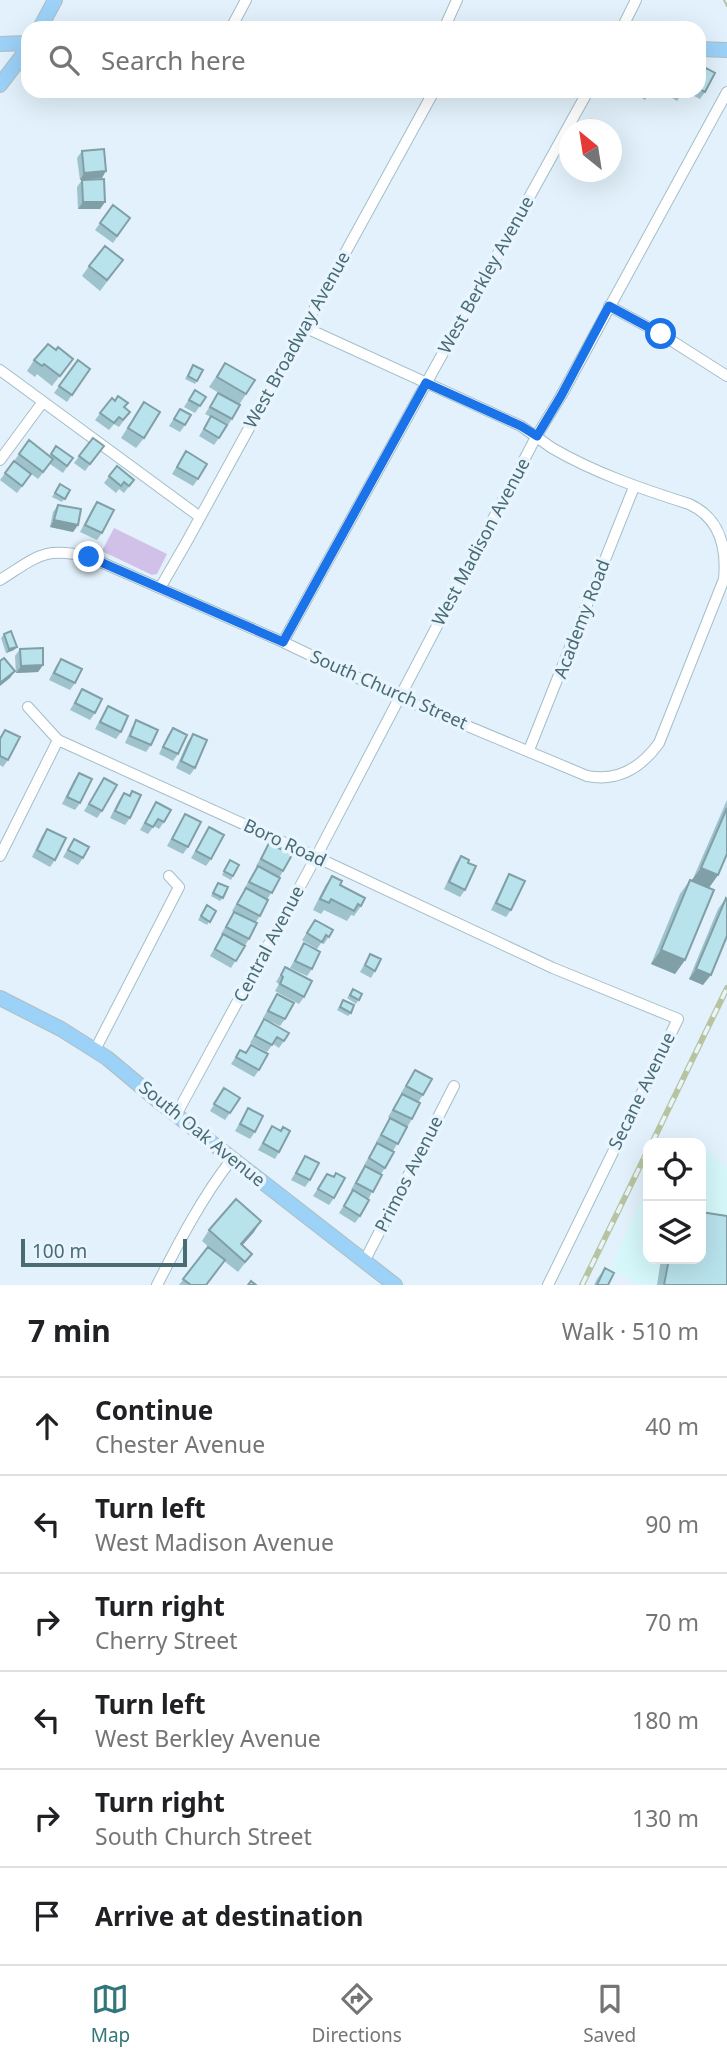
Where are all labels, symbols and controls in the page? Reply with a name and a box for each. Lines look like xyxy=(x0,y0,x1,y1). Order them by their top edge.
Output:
search box xyxy=(21,21,706,98)
icon: search xyxy=(45,41,83,79)
text: Search here xyxy=(101,42,246,78)
north arrow xyxy=(559,119,622,182)
street label: West Berkley Avenue xyxy=(432,191,538,358)
street label: West Broadway Avenue xyxy=(238,247,355,432)
route start xyxy=(645,318,676,349)
street label: West Madison Avenue xyxy=(426,453,535,630)
route end xyxy=(73,541,104,572)
street label: Academy Road xyxy=(547,556,615,681)
street label: South Church Street xyxy=(307,644,472,735)
street label: Boro Road xyxy=(240,813,331,872)
street label: Central Avenue xyxy=(227,881,309,1006)
street label: Secane Avenue xyxy=(602,1028,680,1153)
street label: South Oak Avenue xyxy=(135,1075,271,1192)
street label: Primos Avenue xyxy=(369,1111,448,1236)
map controls xyxy=(643,1138,706,1264)
button: locate xyxy=(643,1138,706,1201)
button: layers xyxy=(643,1201,706,1264)
scale bar xyxy=(21,1236,187,1268)
text: 100 m xyxy=(32,1238,87,1264)
text: 7 min xyxy=(28,1310,111,1351)
text: Walk · 510 m xyxy=(562,1315,699,1347)
text: Continue xyxy=(95,1392,213,1428)
icon: ahead xyxy=(28,1407,66,1445)
text: 40 m xyxy=(645,1410,699,1442)
text: Chester Avenue xyxy=(95,1428,265,1460)
text: Turn left xyxy=(95,1490,206,1526)
icon: left xyxy=(28,1505,66,1543)
text: 90 m xyxy=(645,1508,699,1540)
text: West Madison Avenue xyxy=(95,1526,334,1558)
text: Turn right xyxy=(95,1588,225,1624)
icon: right xyxy=(28,1603,66,1641)
text: 70 m xyxy=(645,1606,699,1638)
text: Cherry Street xyxy=(95,1624,238,1656)
text: Turn left xyxy=(95,1686,206,1722)
icon: left xyxy=(28,1701,66,1739)
text: 180 m xyxy=(632,1704,699,1736)
text: West Berkley Avenue xyxy=(95,1722,321,1754)
text: Turn right xyxy=(95,1784,225,1820)
icon: right xyxy=(28,1799,66,1837)
text: 130 m xyxy=(632,1802,699,1834)
text: South Church Street xyxy=(95,1820,312,1852)
icon: arrive xyxy=(28,1897,66,1935)
text: Arrive at destination xyxy=(95,1898,364,1934)
tab: Map xyxy=(91,1980,130,2048)
tab: Directions xyxy=(312,1980,402,2048)
tab: Saved xyxy=(583,1980,636,2048)

